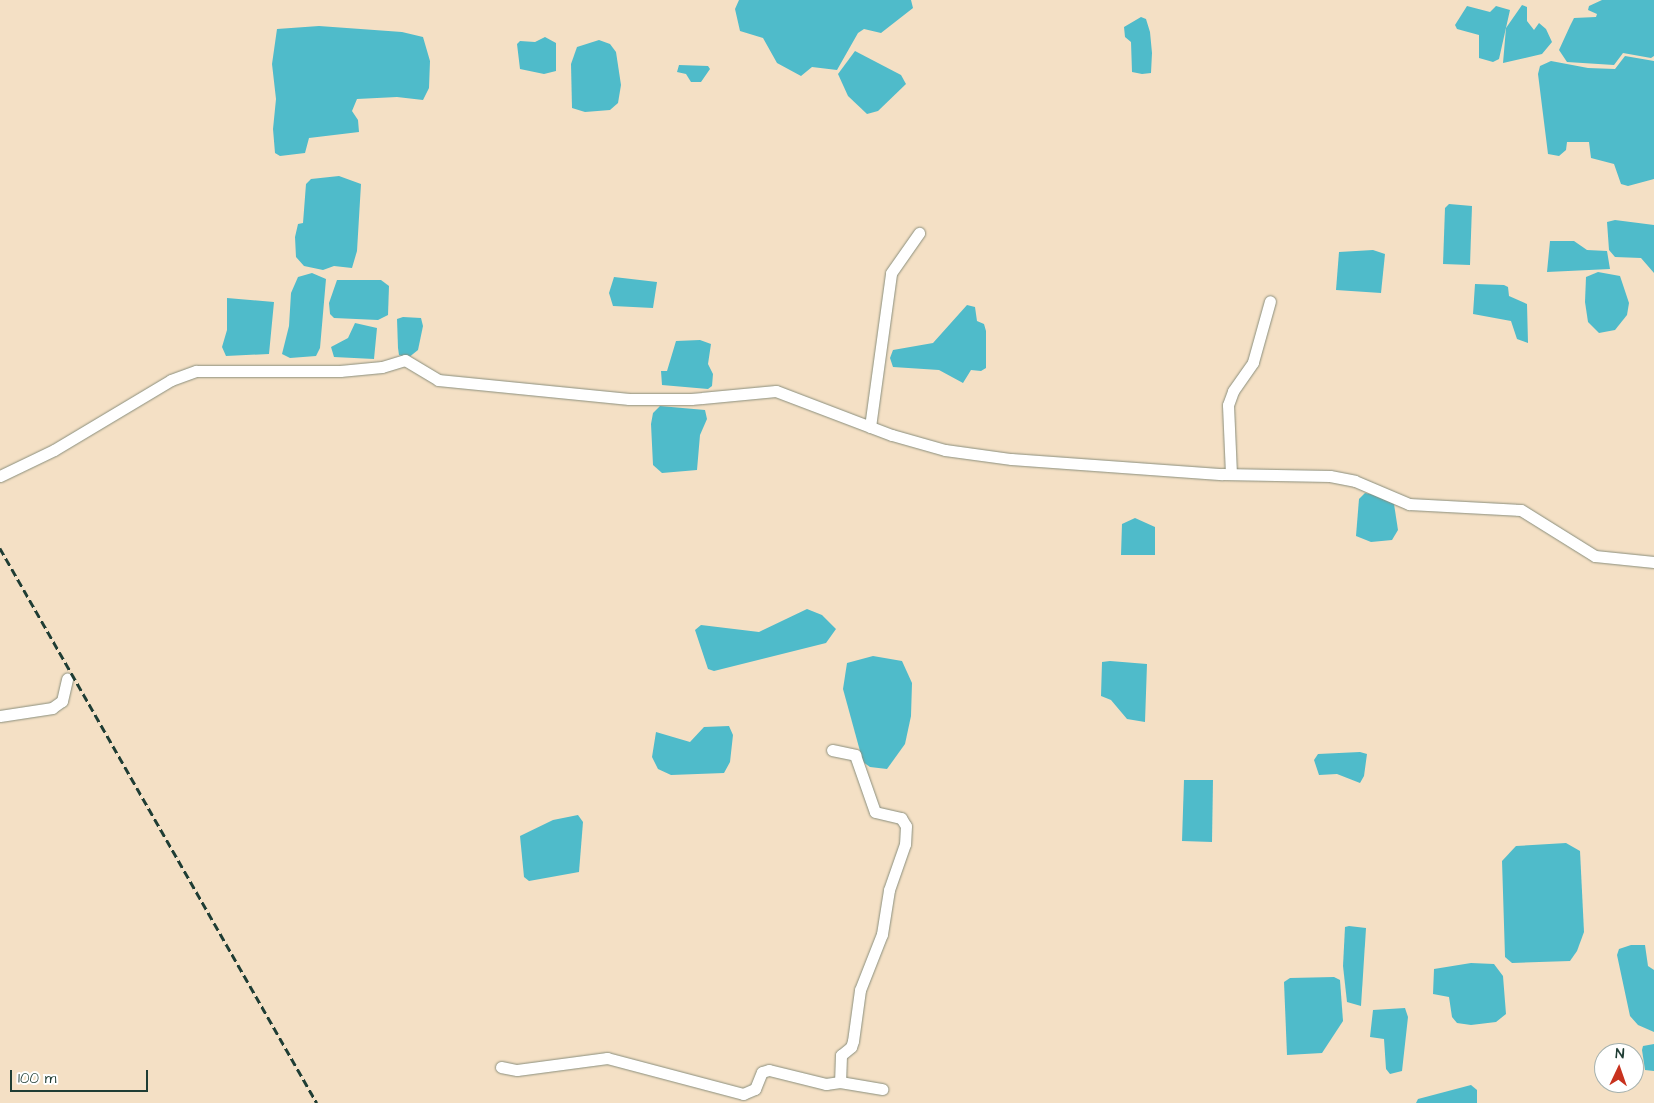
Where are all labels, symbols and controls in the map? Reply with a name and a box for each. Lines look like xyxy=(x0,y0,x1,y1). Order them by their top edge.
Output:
north arrow xyxy=(1594,1043,1644,1093)
text: N xyxy=(1615,1044,1625,1064)
scale bar xyxy=(12,1060,150,1092)
text: 100 m xyxy=(18,1068,57,1089)

